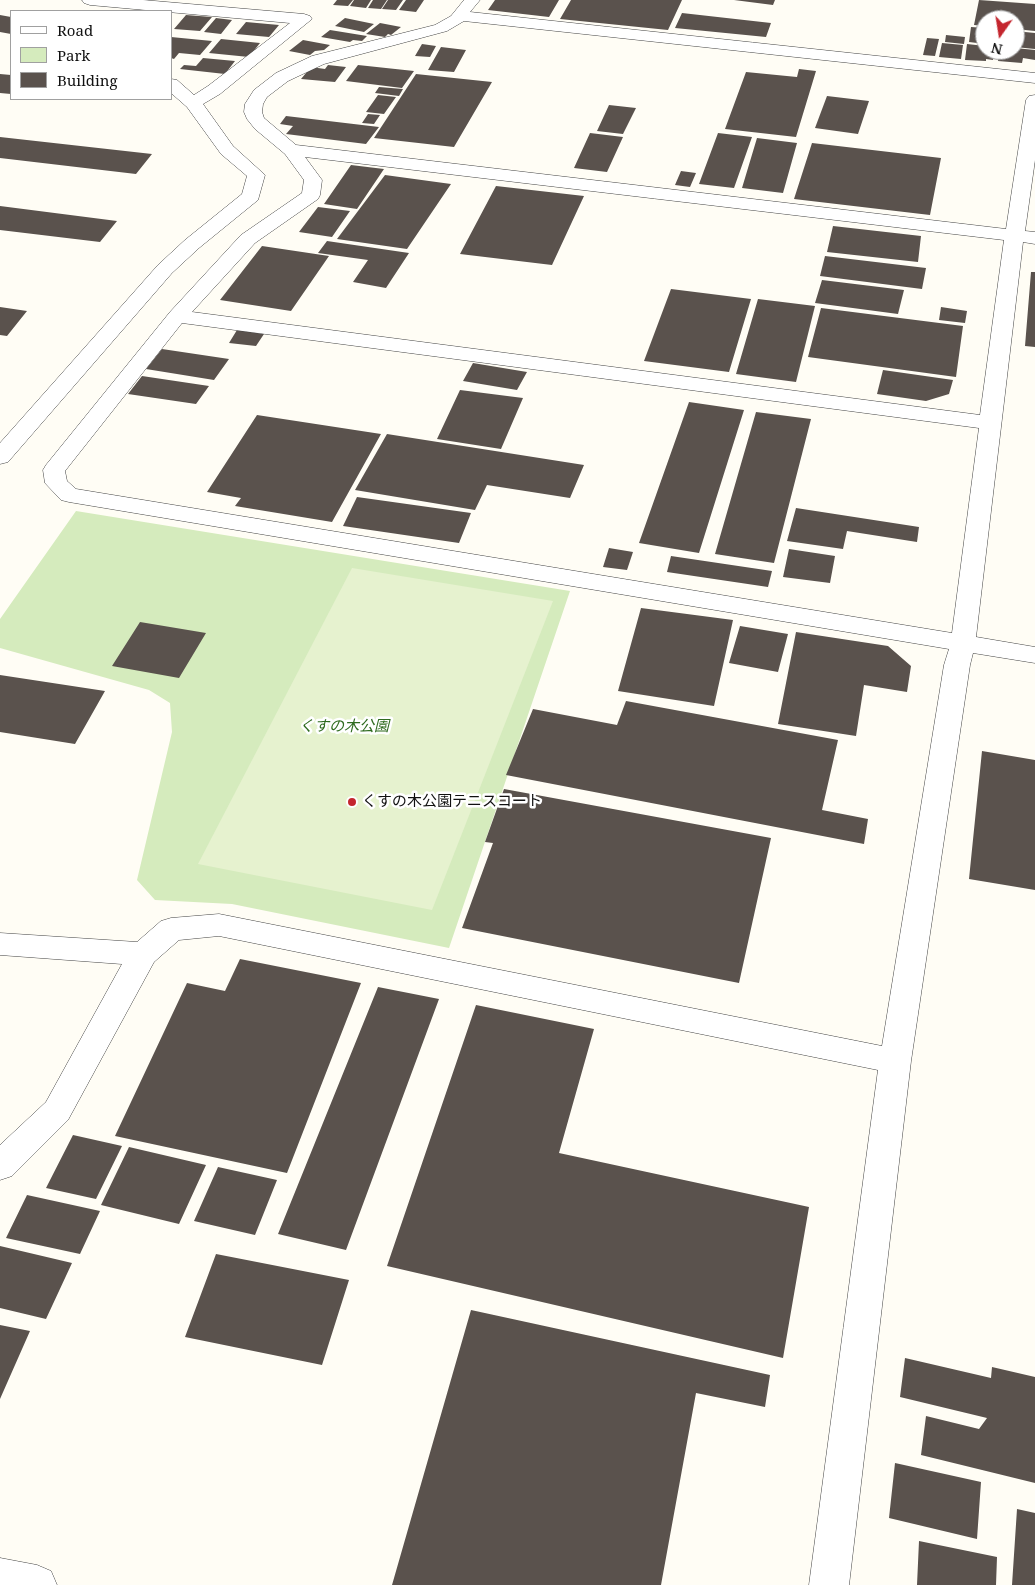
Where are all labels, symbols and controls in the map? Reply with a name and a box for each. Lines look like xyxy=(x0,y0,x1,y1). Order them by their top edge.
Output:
legend xyxy=(10,10,172,100)
north arrow xyxy=(975,10,1025,60)
text: Road xyxy=(57,20,93,40)
text: N xyxy=(989,39,1004,60)
text: Park xyxy=(57,45,90,65)
text: Building xyxy=(57,70,118,90)
park label: くすの木公園 xyxy=(299,718,389,736)
place label: くすの木公園テニスコート xyxy=(362,793,542,811)
marker: くすの木公園テニスコート xyxy=(346,796,358,808)

